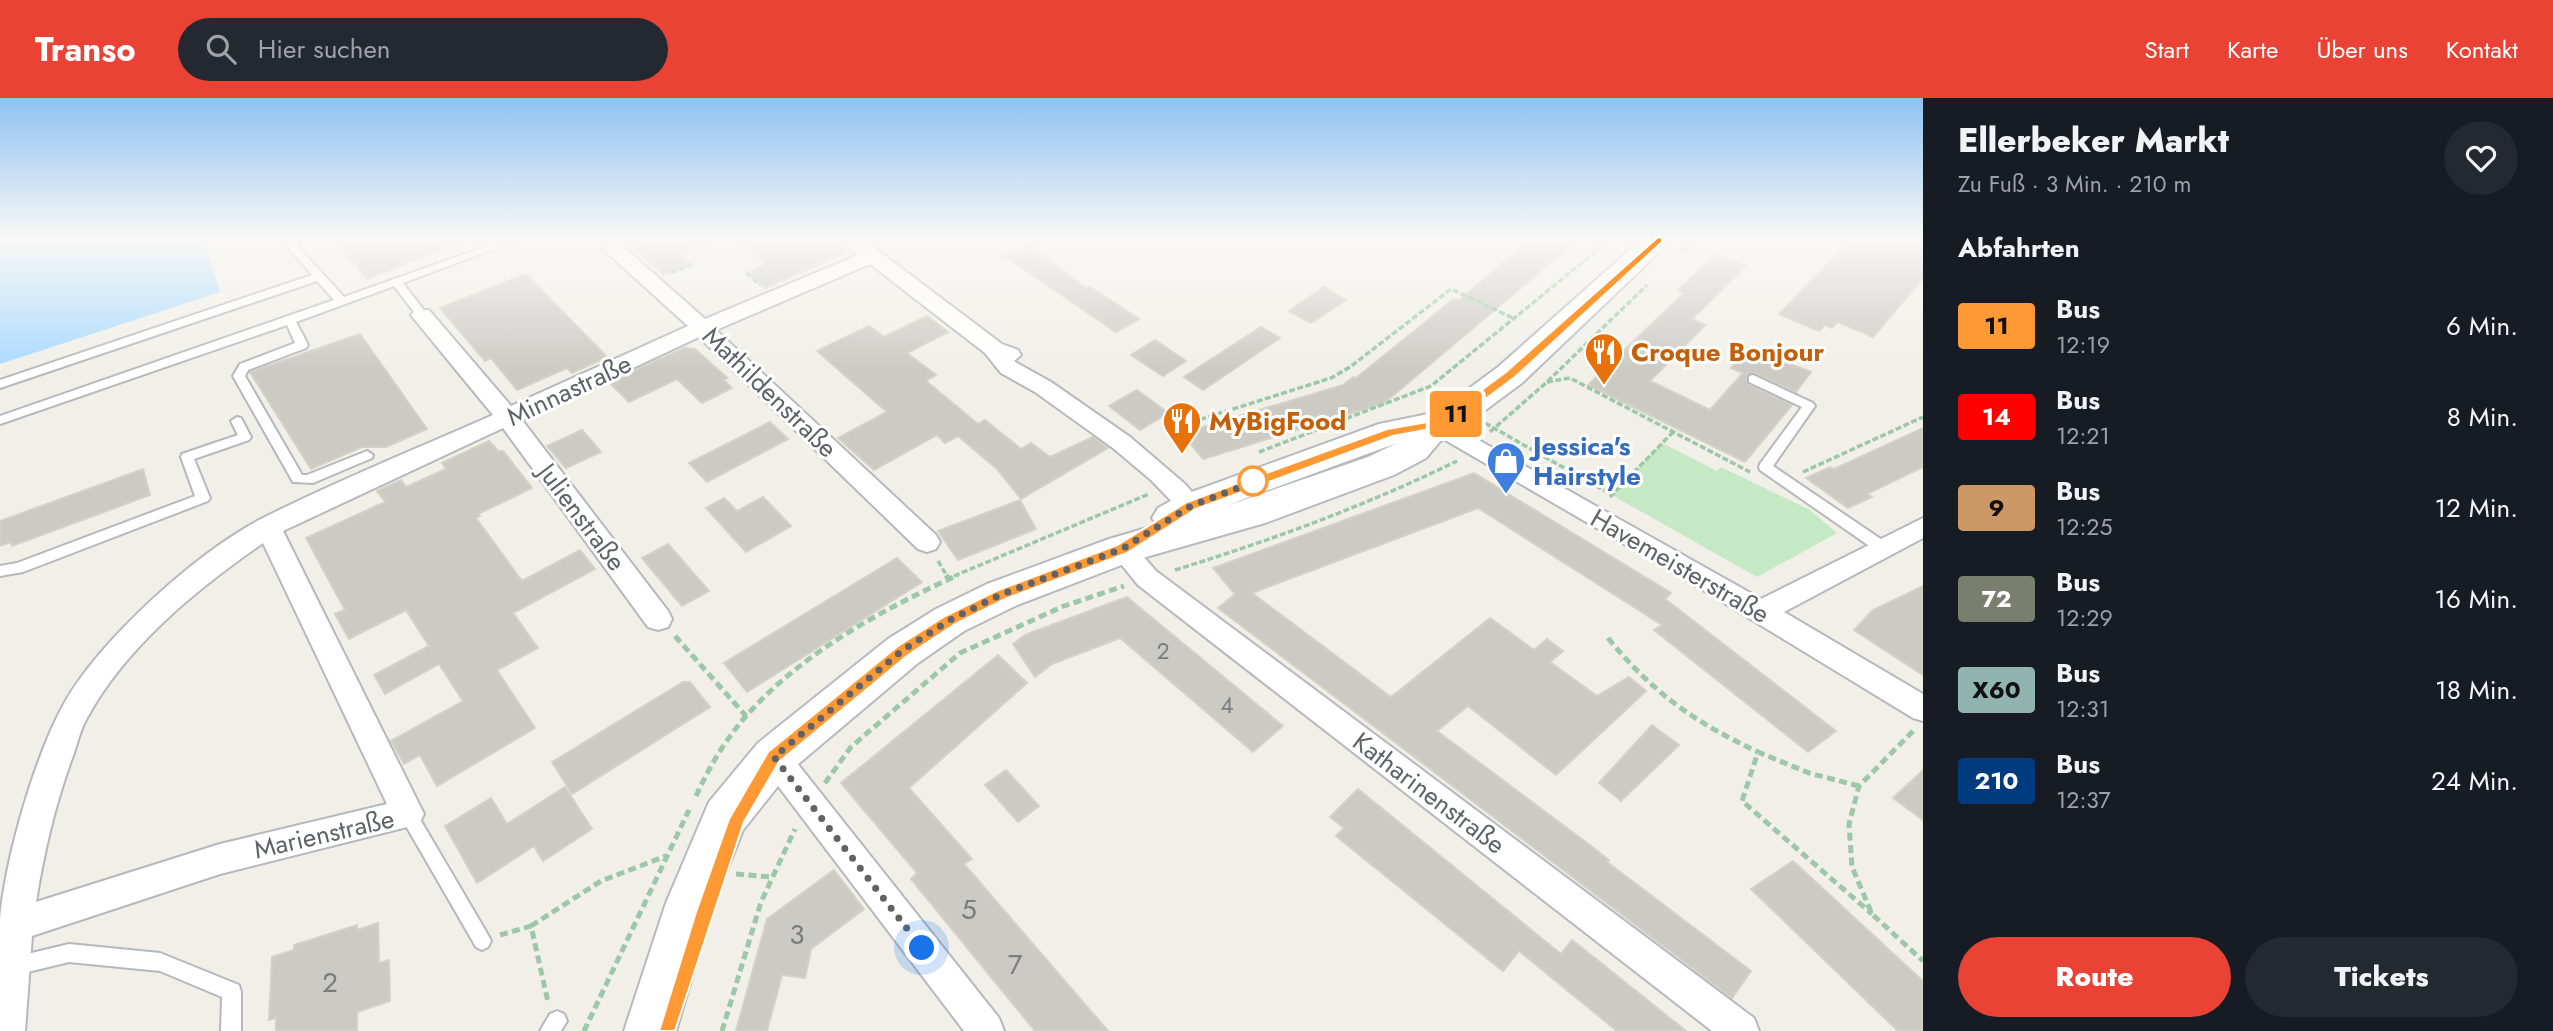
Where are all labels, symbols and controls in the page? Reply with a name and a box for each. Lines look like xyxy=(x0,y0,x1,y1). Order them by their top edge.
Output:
search box xyxy=(178,18,668,81)
text: Transo xyxy=(35,26,136,73)
icon: search xyxy=(202,30,240,68)
text: Hier suchen xyxy=(258,30,390,68)
text: Start xyxy=(2145,32,2189,67)
text: Karte xyxy=(2227,32,2278,67)
text: Über uns xyxy=(2316,32,2408,67)
text: Kontakt xyxy=(2446,32,2518,67)
text: Ellerbeker Markt xyxy=(1958,117,2229,164)
button: heart xyxy=(2444,121,2518,195)
text: Zu Fuß · 3 Min. · 210 m xyxy=(1958,167,2191,201)
text: Abfahrten xyxy=(1958,229,2080,267)
text: Bus xyxy=(2056,290,2100,328)
text: 6 Min. xyxy=(2446,307,2518,345)
text: 11 xyxy=(1984,308,2009,343)
street label: Mathildenstraße xyxy=(694,318,846,466)
text: 12:19 xyxy=(2056,328,2110,362)
restaurant icon: Croque Bonjour xyxy=(1583,331,1625,386)
place label: Croque Bonjour xyxy=(1631,333,1824,371)
street label: Minnastraße xyxy=(500,344,638,436)
text: Bus xyxy=(2056,381,2100,419)
line badge: 11 xyxy=(1424,391,1488,437)
text: 11 xyxy=(1444,396,1468,431)
text: 8 Min. xyxy=(2447,398,2518,436)
text: 14 xyxy=(1982,399,2011,434)
restaurant icon: MyBigFood xyxy=(1161,400,1203,455)
place label: MyBigFood xyxy=(1209,402,1346,440)
text: 12:21 xyxy=(2056,419,2110,453)
place label: Jessica's Hairstyle xyxy=(1528,427,1641,495)
shop icon: Jessica's Hairstyle xyxy=(1485,440,1527,495)
street label: Julienstraße xyxy=(527,453,635,579)
unlabelled marker xyxy=(1238,466,1268,496)
text: Bus xyxy=(2056,472,2100,510)
text: 12 Min. xyxy=(2434,489,2518,527)
text: 9 xyxy=(1988,490,2005,525)
street label: Havemeisterstraße xyxy=(1583,499,1777,633)
text: 12:25 xyxy=(2056,510,2112,544)
text: Bus xyxy=(2056,563,2100,601)
text: 16 Min. xyxy=(2434,580,2518,618)
text: 72 xyxy=(1981,581,2012,616)
text: 12:29 xyxy=(2056,601,2113,635)
house number: 2 xyxy=(1156,634,1170,668)
text: Bus xyxy=(2056,654,2100,692)
text: 18 Min. xyxy=(2435,671,2518,709)
text: X60 xyxy=(1972,672,2021,707)
house number: 4 xyxy=(1220,688,1234,722)
text: 12:31 xyxy=(2056,692,2109,726)
street label: Katharinenstraße xyxy=(1345,723,1513,863)
text: Bus xyxy=(2056,745,2100,783)
text: 24 Min. xyxy=(2431,762,2518,800)
text: 210 xyxy=(1975,763,2018,798)
text: 12:37 xyxy=(2056,783,2111,817)
street label: Marienstraße xyxy=(250,799,398,869)
house number: 5 xyxy=(961,889,977,930)
house number: 3 xyxy=(789,914,805,955)
your location xyxy=(904,930,939,965)
button: Route xyxy=(1958,937,2231,1017)
button: Tickets xyxy=(2245,937,2518,1017)
house number: 7 xyxy=(1008,944,1023,985)
house number: 2 xyxy=(322,962,338,1003)

